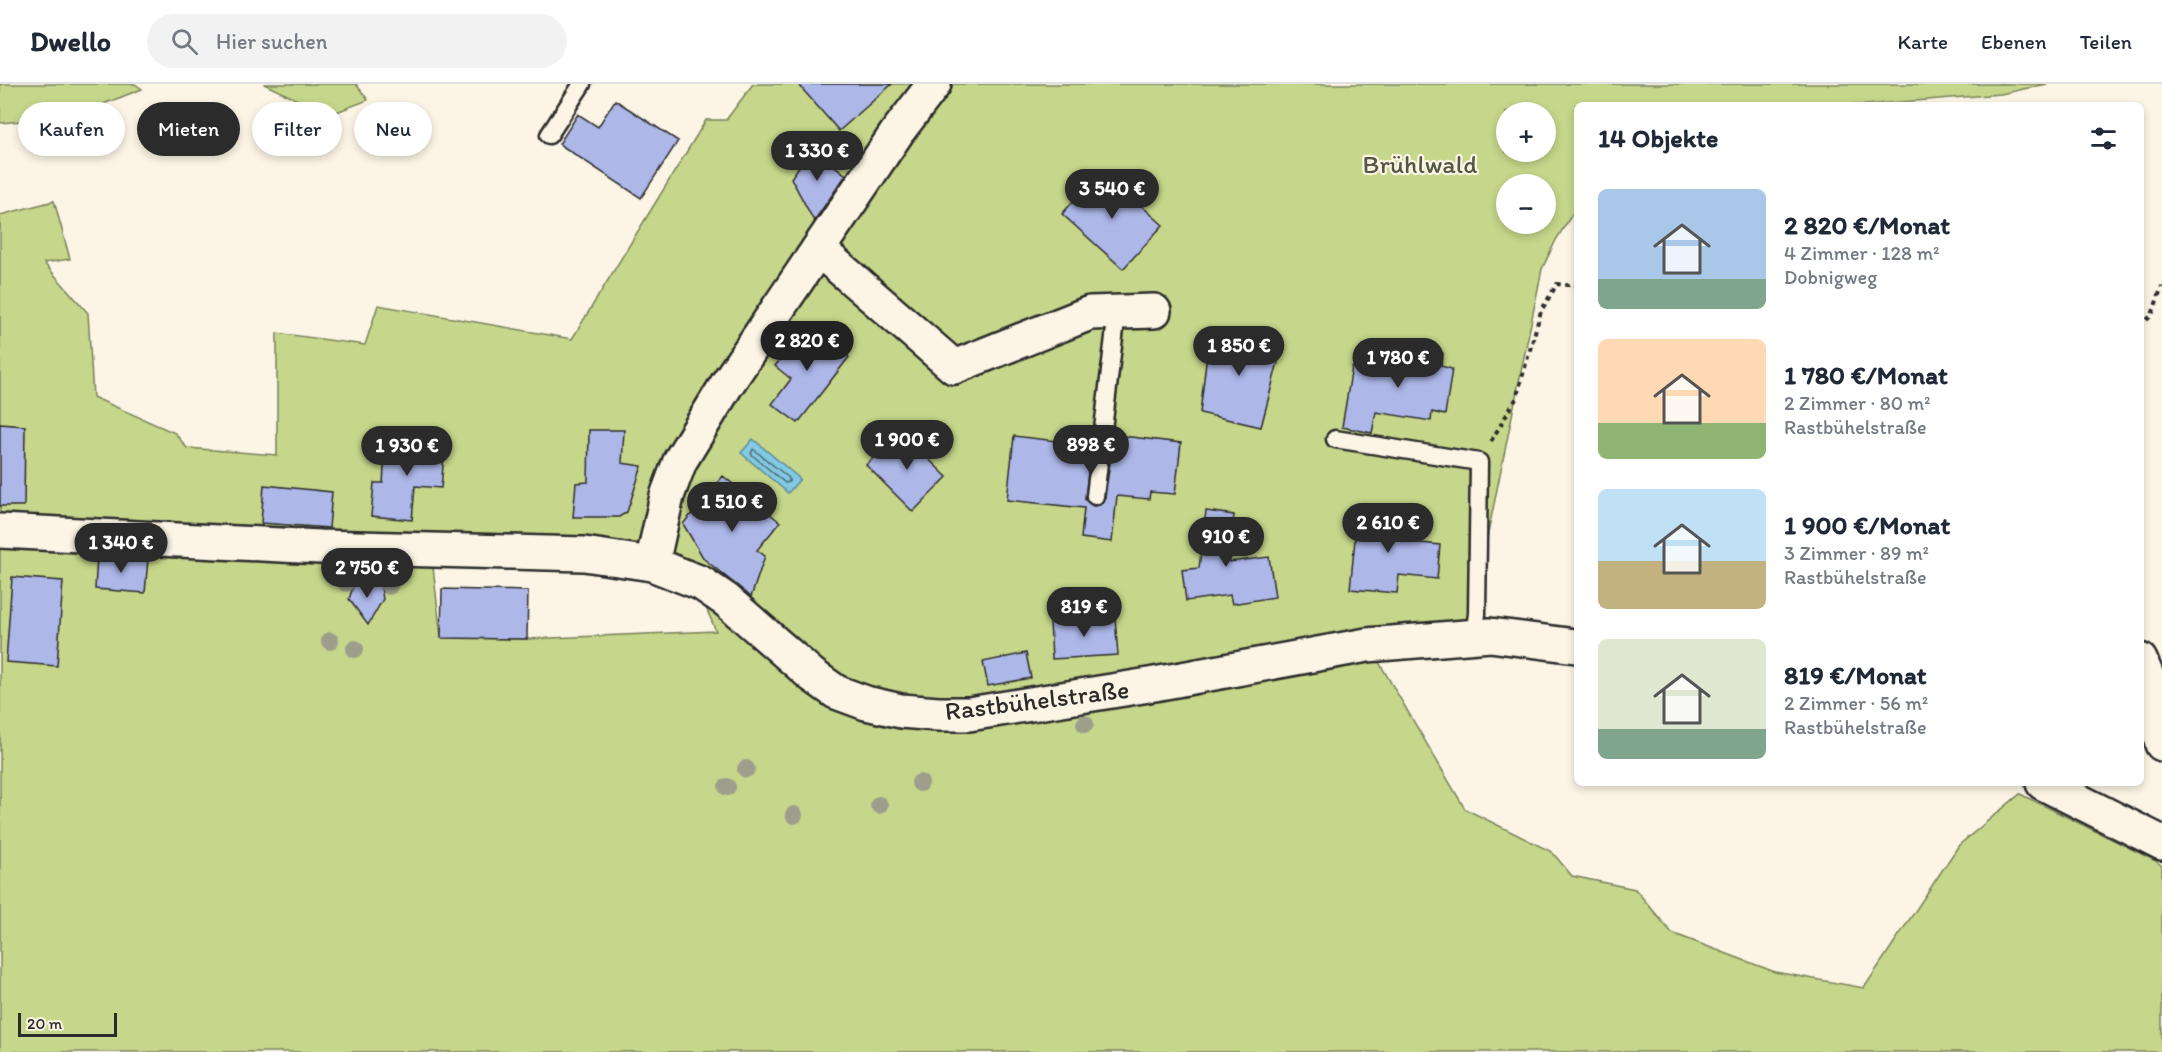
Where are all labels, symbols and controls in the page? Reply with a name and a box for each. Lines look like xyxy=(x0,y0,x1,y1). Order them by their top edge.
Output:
search box xyxy=(147,14,567,68)
text: Dwello xyxy=(30,24,111,58)
icon: search xyxy=(168,25,201,58)
text: Hier suchen xyxy=(216,28,327,55)
text: Karte xyxy=(1898,29,1948,54)
text: Ebenen xyxy=(1981,29,2047,54)
text: Teilen xyxy=(2080,29,2132,54)
chip: Kaufen xyxy=(18,102,125,156)
chip: Mieten xyxy=(137,102,240,156)
chip: Filter xyxy=(252,102,342,156)
chip: Neu xyxy=(354,102,432,156)
map controls xyxy=(1496,102,1556,234)
button: + xyxy=(1496,102,1556,162)
text: 14 Objekte xyxy=(1598,122,1718,154)
icon: filters xyxy=(2087,122,2120,155)
pin: 1 330 € xyxy=(762,131,872,182)
text: 1 330 € xyxy=(785,138,849,162)
park label: Brühlwald xyxy=(1363,148,1477,180)
pin: 3 540 € xyxy=(1057,169,1167,220)
button: − xyxy=(1496,174,1556,234)
text: 3 540 € xyxy=(1079,176,1145,200)
text: 2 820 €/Monat xyxy=(1784,209,1950,241)
icon: home xyxy=(1646,213,1718,285)
text: 4 Zimmer · 128 m² xyxy=(1784,241,1940,265)
text: Dobnigweg xyxy=(1784,265,1877,289)
pin: 2 820 € xyxy=(752,321,862,372)
pin: 1 850 € xyxy=(1184,326,1294,377)
text: 2 820 € xyxy=(775,328,839,352)
text: 1 850 € xyxy=(1207,333,1271,357)
pin: 1 780 € xyxy=(1343,338,1453,389)
text: 1 780 € xyxy=(1367,345,1429,369)
text: 1 780 €/Monat xyxy=(1784,359,1948,391)
icon: home xyxy=(1646,363,1718,435)
text: 2 Zimmer · 80 m² xyxy=(1784,391,1931,415)
text: Rastbühelstraße xyxy=(1784,415,1927,439)
pin: 1 900 € xyxy=(852,420,962,471)
pin: 898 € xyxy=(1049,425,1133,476)
pin: 1 930 € xyxy=(352,426,462,477)
text: 1 900 € xyxy=(875,427,939,451)
text: 898 € xyxy=(1067,432,1115,456)
text: 1 930 € xyxy=(375,433,439,457)
pin: 1 510 € xyxy=(677,482,787,533)
text: 1 510 € xyxy=(701,489,763,513)
pin: 2 610 € xyxy=(1333,503,1443,554)
text: 1 900 €/Monat xyxy=(1784,509,1950,541)
text: 2 610 € xyxy=(1356,510,1420,534)
icon: home xyxy=(1646,513,1718,585)
pin: 910 € xyxy=(1184,517,1268,568)
pin: 1 340 € xyxy=(66,523,176,574)
text: 910 € xyxy=(1202,524,1250,548)
text: 1 340 € xyxy=(89,530,153,554)
text: 3 Zimmer · 89 m² xyxy=(1784,541,1929,565)
pin: 2 750 € xyxy=(312,548,422,599)
text: 2 750 € xyxy=(335,555,399,579)
text: Rastbühelstraße xyxy=(1784,565,1927,589)
pin: 819 € xyxy=(1042,587,1126,638)
text: 819 € xyxy=(1061,594,1107,618)
text: 819 €/Monat xyxy=(1784,659,1927,691)
icon: home xyxy=(1646,663,1718,735)
street label: Rastbühelstraße xyxy=(943,673,1131,727)
text: 2 Zimmer · 56 m² xyxy=(1784,691,1928,715)
text: Rastbühelstraße xyxy=(1784,715,1927,739)
scale bar xyxy=(18,1010,117,1038)
text: 20 m xyxy=(27,1014,62,1033)

